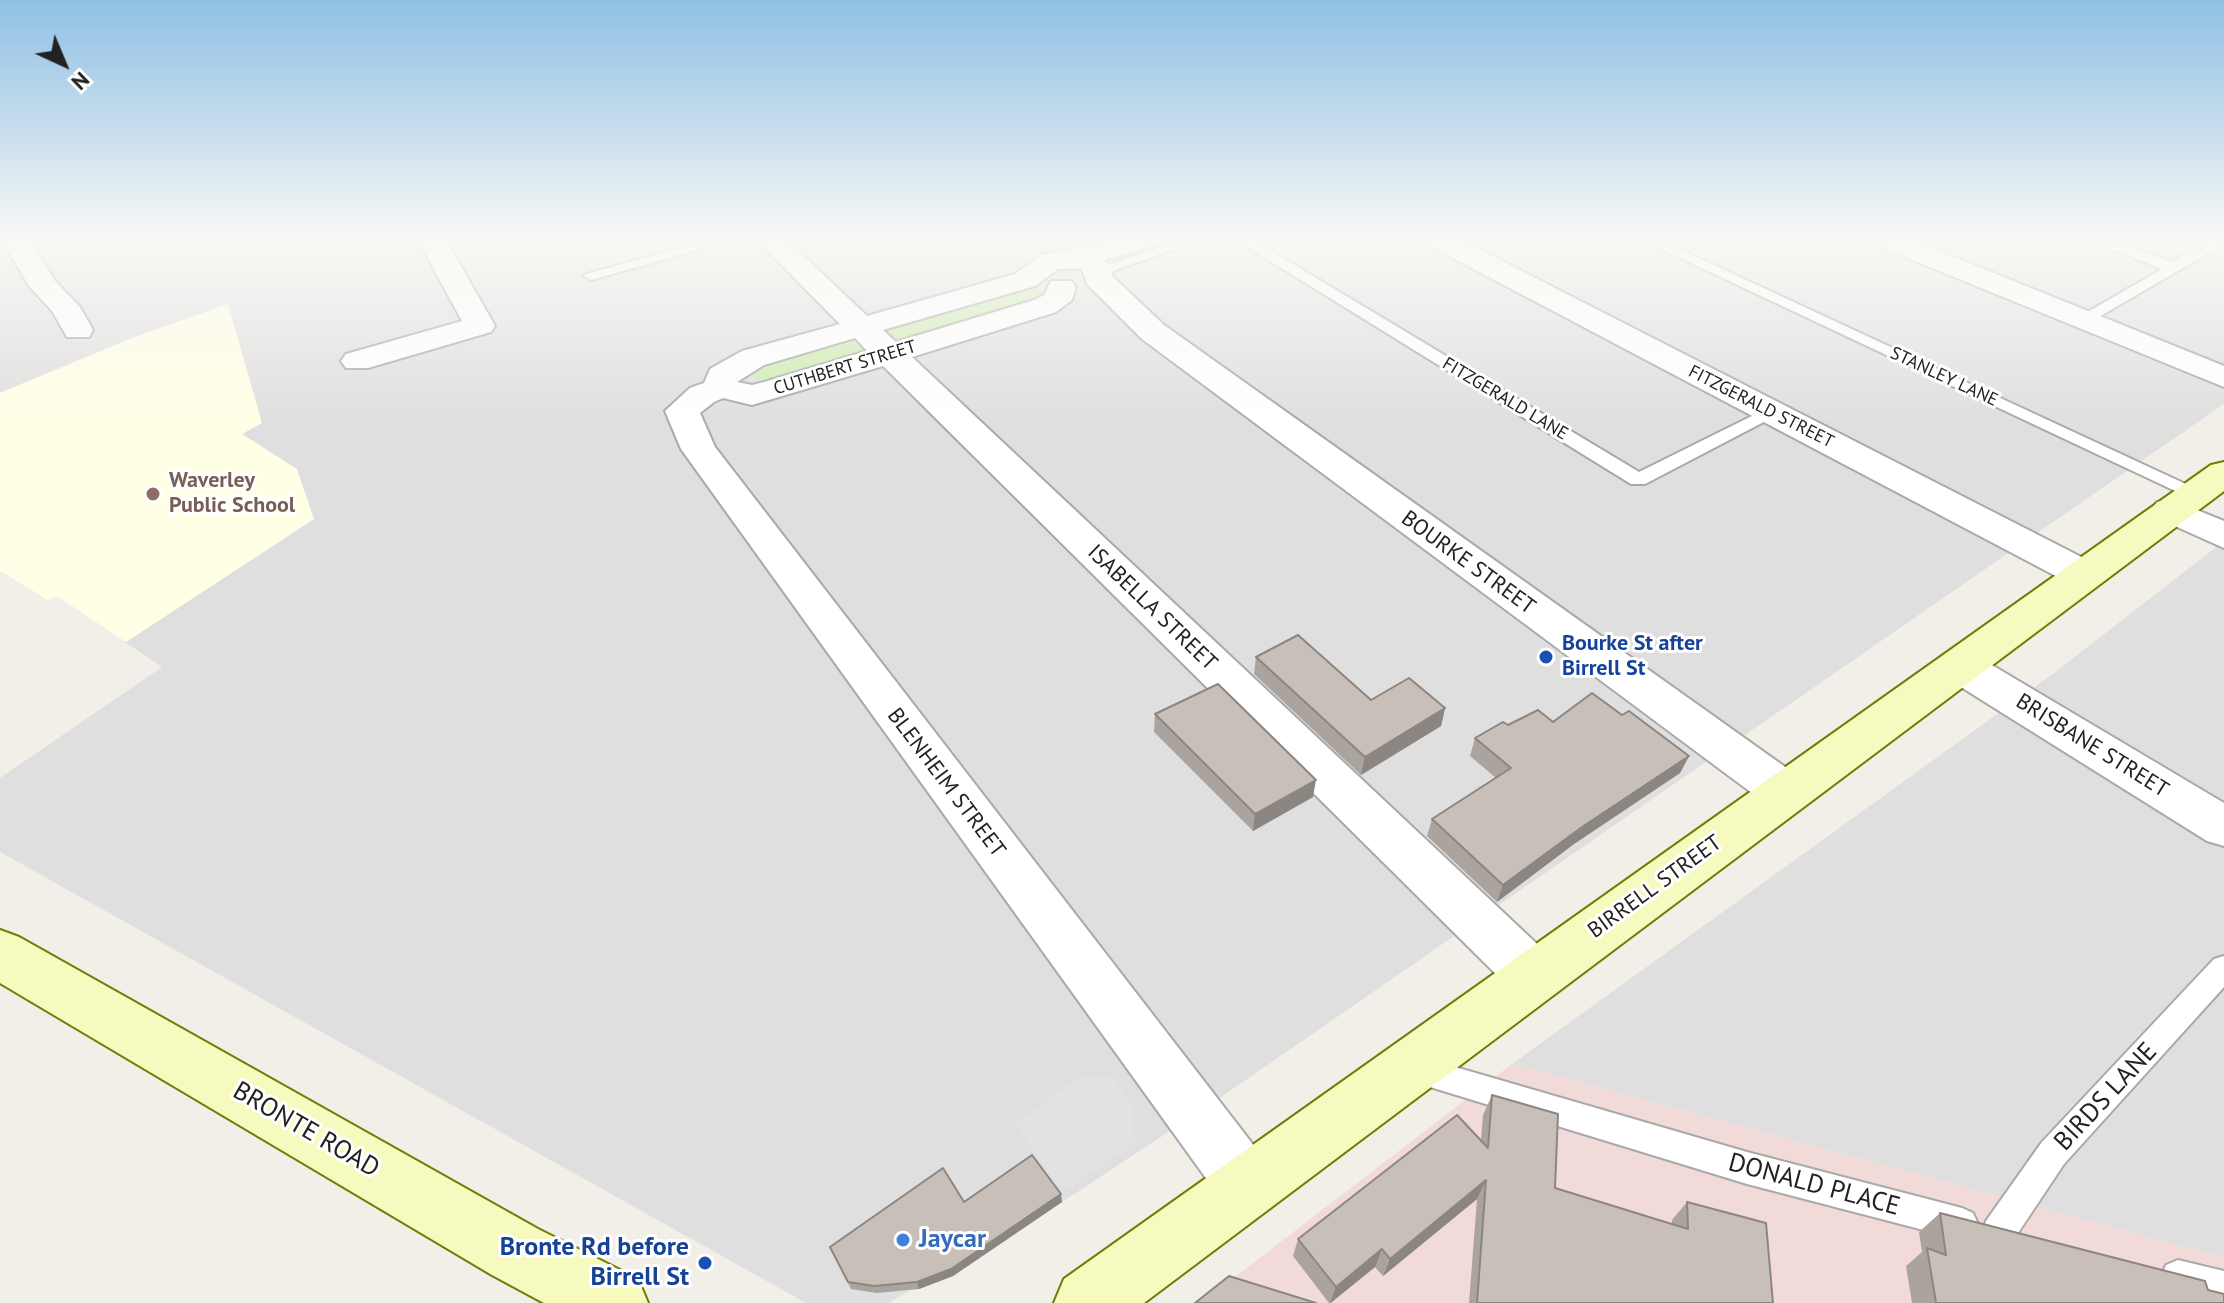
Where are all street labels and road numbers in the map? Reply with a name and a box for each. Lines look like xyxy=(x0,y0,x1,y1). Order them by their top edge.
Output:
street label: CUTHBERT STREET xyxy=(771,336,919,400)
street label: STANLEY LANE xyxy=(1887,343,2001,411)
street label: FITZGERALD LANE xyxy=(1438,353,1572,445)
street label: FITZGERALD STREET xyxy=(1685,361,1837,453)
street label: BOURKE STREET xyxy=(1396,506,1540,620)
street label: ISABELLA STREET xyxy=(1082,539,1222,677)
street label: BRISBANE STREET xyxy=(2011,688,2173,804)
street label: BLENHEIM STREET xyxy=(881,703,1011,863)
street label: BIRRELL STREET xyxy=(1583,830,1727,944)
street label: BIRDS LANE xyxy=(2048,1037,2164,1157)
street label: BRONTE ROAD xyxy=(227,1076,385,1184)
street label: DONALD PLACE xyxy=(1725,1147,1903,1223)

